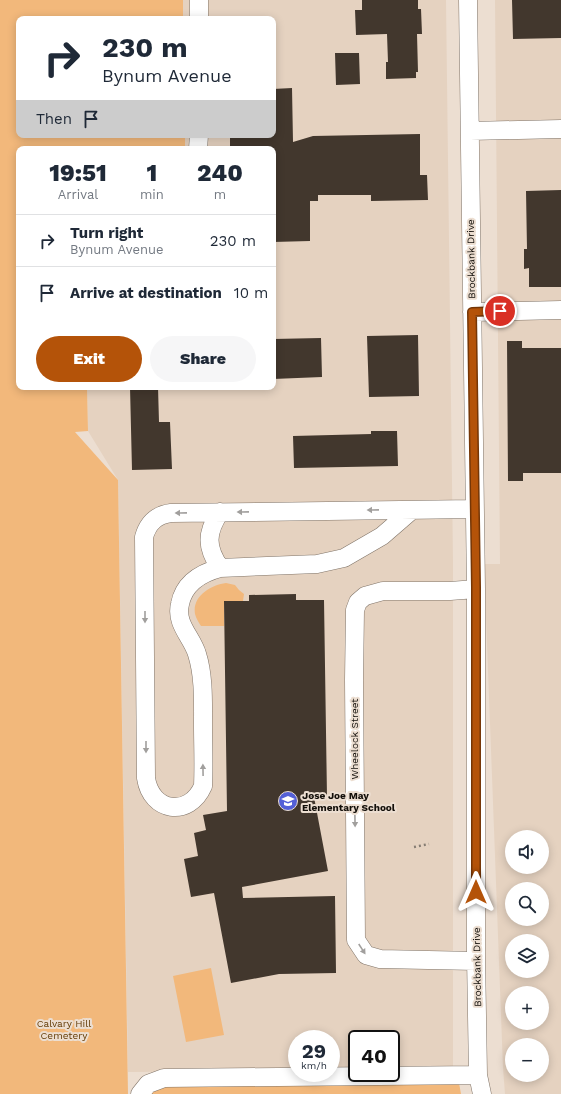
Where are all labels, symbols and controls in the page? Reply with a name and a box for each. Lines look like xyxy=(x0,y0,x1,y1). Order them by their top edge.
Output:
text: 230 m xyxy=(102,31,188,64)
icon: right xyxy=(36,32,88,84)
text: Bynum Avenue xyxy=(102,65,232,86)
icon: arrive xyxy=(80,108,102,130)
text: Then xyxy=(36,110,72,128)
text: 19:51 xyxy=(49,159,107,187)
text: 1 xyxy=(147,159,157,187)
text: 240 xyxy=(197,159,243,187)
text: Arrival xyxy=(58,187,98,202)
text: min xyxy=(140,187,164,202)
text: m xyxy=(214,187,226,202)
street label: Brockbank Drive xyxy=(465,219,477,299)
text: Turn right xyxy=(70,224,143,242)
icon: right xyxy=(36,230,58,252)
text: 230 m xyxy=(210,232,256,250)
text: Bynum Avenue xyxy=(70,242,164,257)
icon: arrive xyxy=(36,282,58,304)
text: Arrive at destination xyxy=(70,284,222,302)
text: 10 m xyxy=(234,284,268,302)
pin xyxy=(483,294,517,328)
icon: arrive xyxy=(489,300,511,322)
button: Exit xyxy=(36,336,142,382)
button: Share xyxy=(150,336,256,382)
one-way arrow xyxy=(366,507,379,513)
one-way arrow xyxy=(175,509,187,516)
one-way arrow xyxy=(236,509,249,515)
one-way arrow xyxy=(142,611,148,624)
street label: Wheelock Street xyxy=(349,698,360,779)
one-way arrow xyxy=(143,741,149,754)
one-way arrow xyxy=(200,763,206,776)
school or university icon: Jose Joe May Elementary School xyxy=(277,790,299,812)
place label: Jose Joe May Elementary School xyxy=(302,790,396,813)
one-way arrow xyxy=(352,815,358,828)
map controls xyxy=(505,830,549,1082)
button: sound xyxy=(505,830,549,874)
position arrow xyxy=(455,871,497,913)
button: search xyxy=(505,882,549,926)
street label: Brockbank Drive xyxy=(471,927,483,1007)
button: layers xyxy=(505,934,549,978)
one-way arrow xyxy=(358,944,366,954)
button: + xyxy=(505,986,549,1030)
park label: Calvary Hill Cemetery xyxy=(37,1018,91,1041)
speed limit sign: 40 xyxy=(348,1030,400,1082)
button: − xyxy=(505,1038,549,1082)
text: 29 xyxy=(302,1039,326,1063)
text: km/h xyxy=(301,1060,327,1071)

